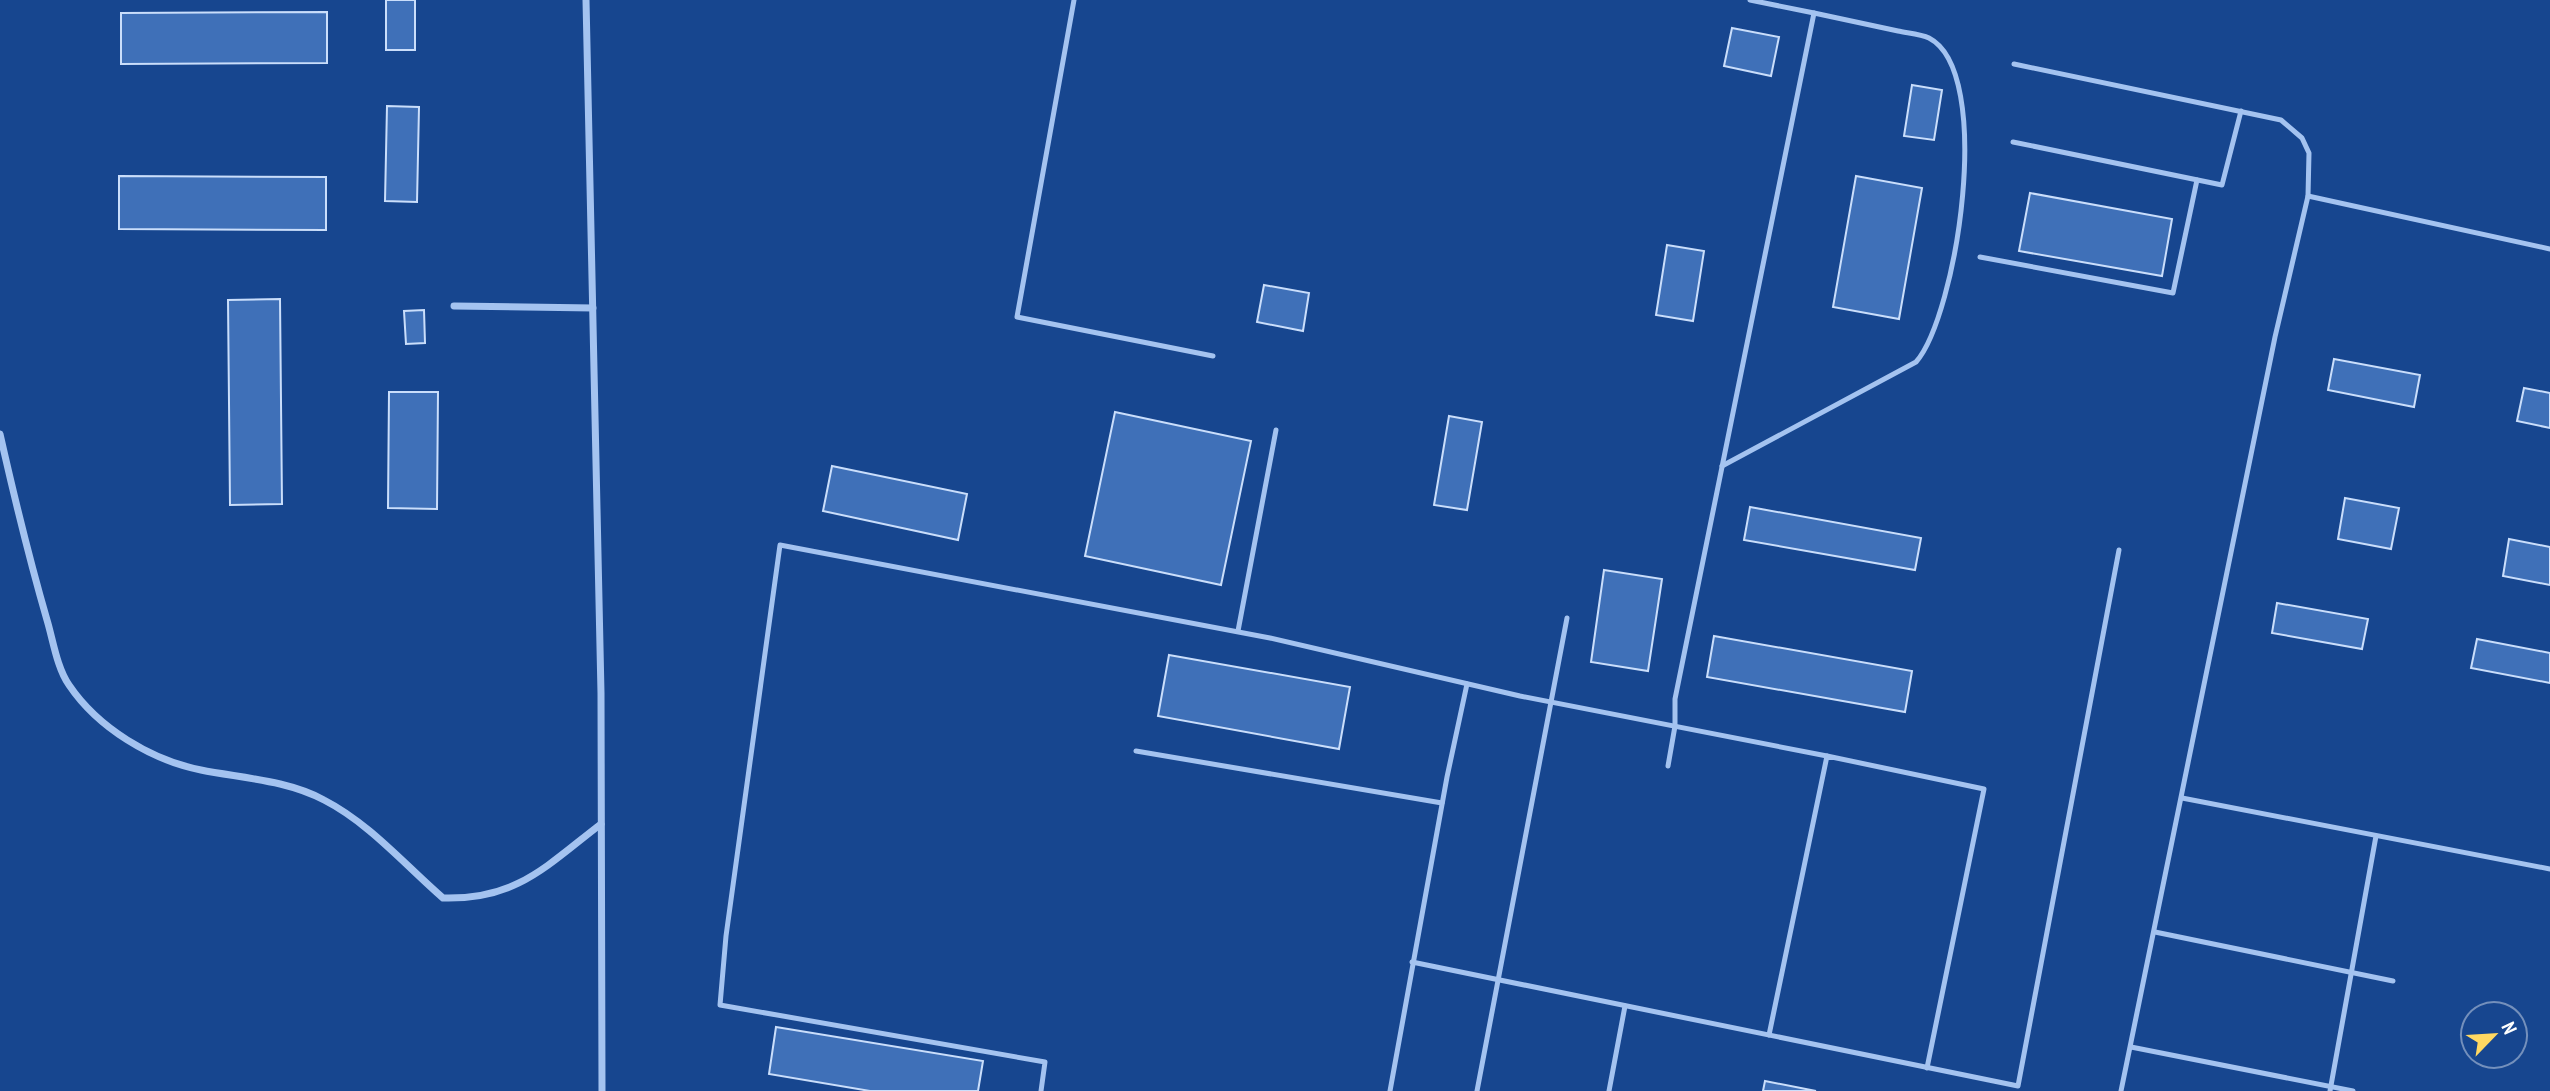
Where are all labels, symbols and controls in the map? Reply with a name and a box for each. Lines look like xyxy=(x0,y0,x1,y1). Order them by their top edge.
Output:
north arrow xyxy=(2459,1000,2529,1070)
text: N xyxy=(2496,1018,2522,1038)

